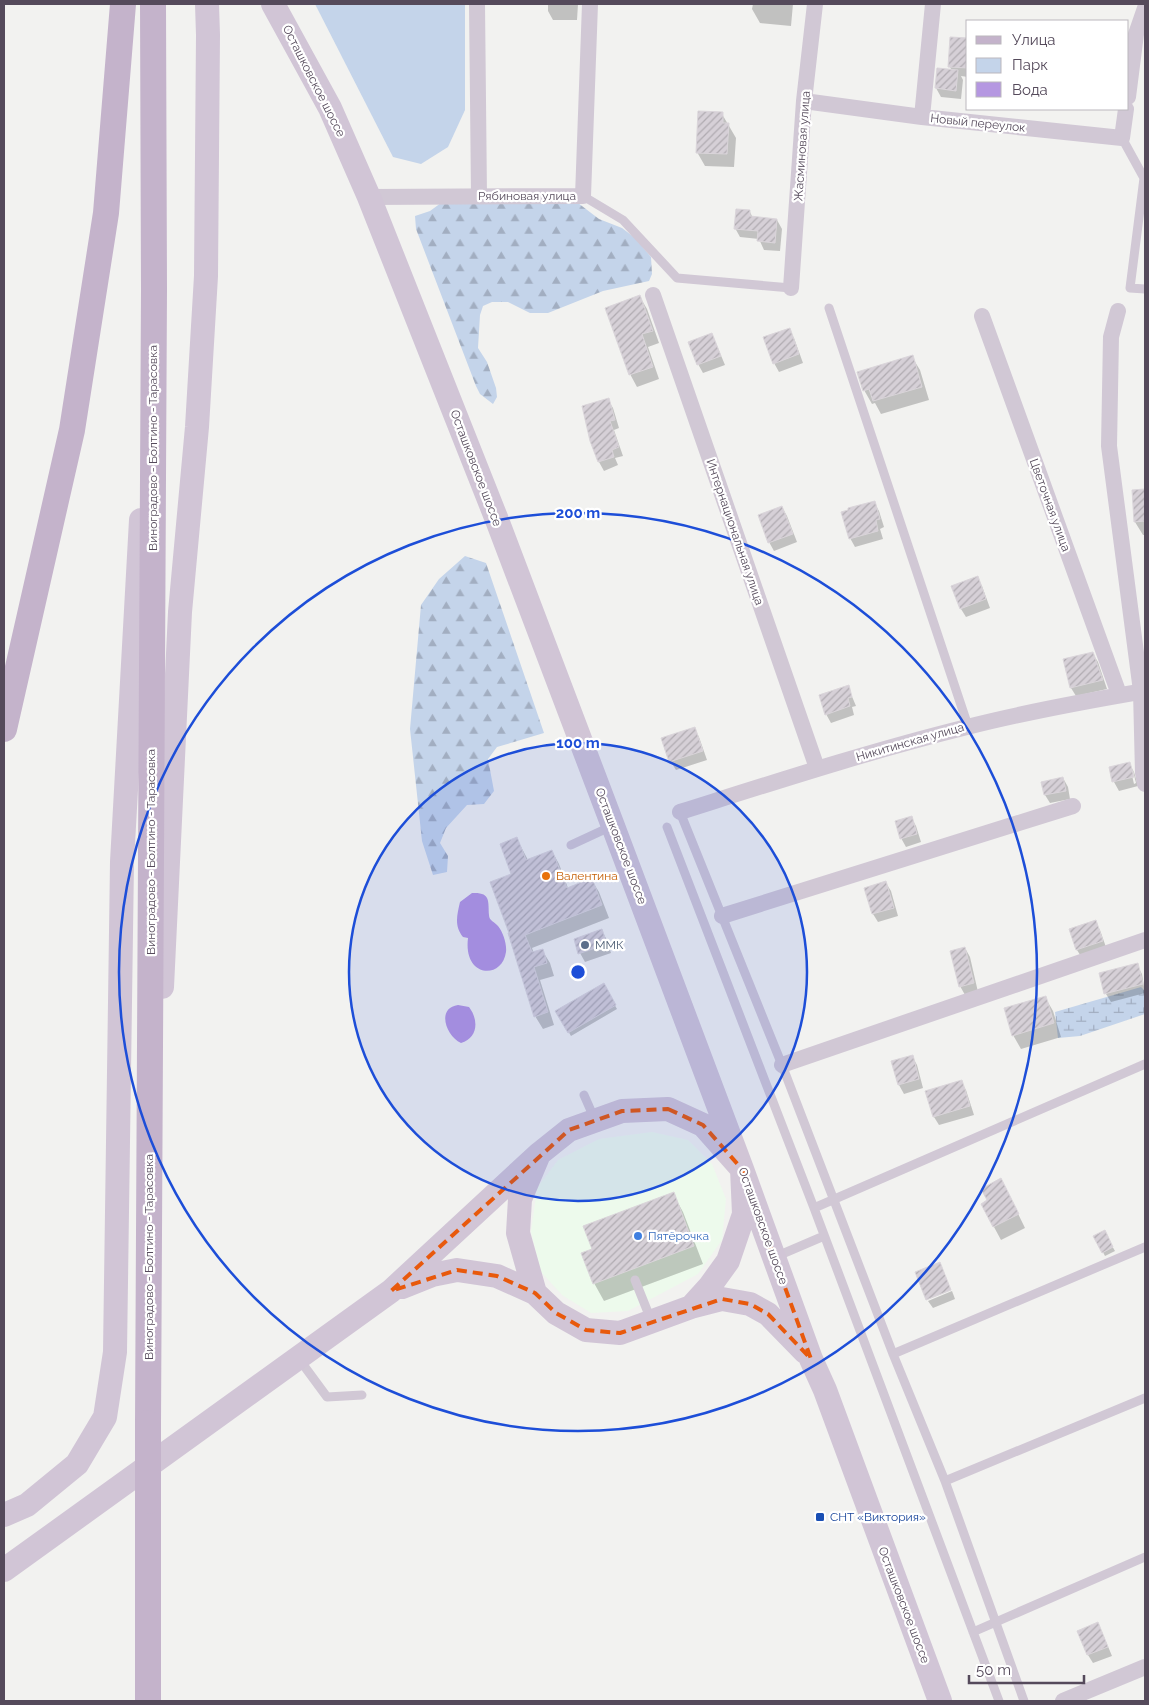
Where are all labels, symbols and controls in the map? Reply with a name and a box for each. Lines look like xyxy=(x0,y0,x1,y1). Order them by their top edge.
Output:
legend xyxy=(966,20,1129,110)
street label: Осташковское шоссе xyxy=(280,23,348,139)
text: Улица xyxy=(1012,31,1056,49)
text: Парк xyxy=(1012,56,1048,74)
text: Вода xyxy=(1012,81,1048,99)
street label: Жасминовая улица xyxy=(791,90,813,202)
street label: Новый переулок xyxy=(930,111,1026,135)
street label: Рябиновая улица xyxy=(478,189,576,203)
street label: Виноградово - Болтино - Тарасовка xyxy=(146,345,160,551)
street label: Осташковское шоссе xyxy=(447,408,505,528)
street label: Интернациональная улица xyxy=(703,457,767,607)
street label: Цветочная улица xyxy=(1027,457,1073,553)
text: 200 m xyxy=(556,504,600,522)
street label: Никитинская улица xyxy=(855,720,965,764)
text: 100 m xyxy=(556,734,600,752)
street label: Виноградово - Болтино - Тарасовка xyxy=(144,749,158,955)
street label: Осташковское шоссе xyxy=(592,786,650,906)
place label: Валентина xyxy=(556,869,618,883)
marker: Валентина xyxy=(540,870,552,882)
place label: ММК xyxy=(595,938,624,952)
marker: ММК xyxy=(579,939,591,951)
centre of rings xyxy=(569,963,587,981)
street label: Виноградово - Болтино - Тарасовка xyxy=(142,1154,156,1360)
street label: Осташковское шоссе xyxy=(735,1166,791,1286)
place label: Пятёрочка xyxy=(648,1229,709,1243)
marker: Пятёрочка xyxy=(632,1230,644,1242)
place label: СНТ «Виктория» xyxy=(830,1510,926,1524)
marker: СНТ «Виктория» xyxy=(814,1511,826,1523)
street label: Осташковское шоссе xyxy=(875,1545,933,1665)
scale bar xyxy=(969,1652,1084,1684)
text: 50 m xyxy=(976,1661,1011,1679)

